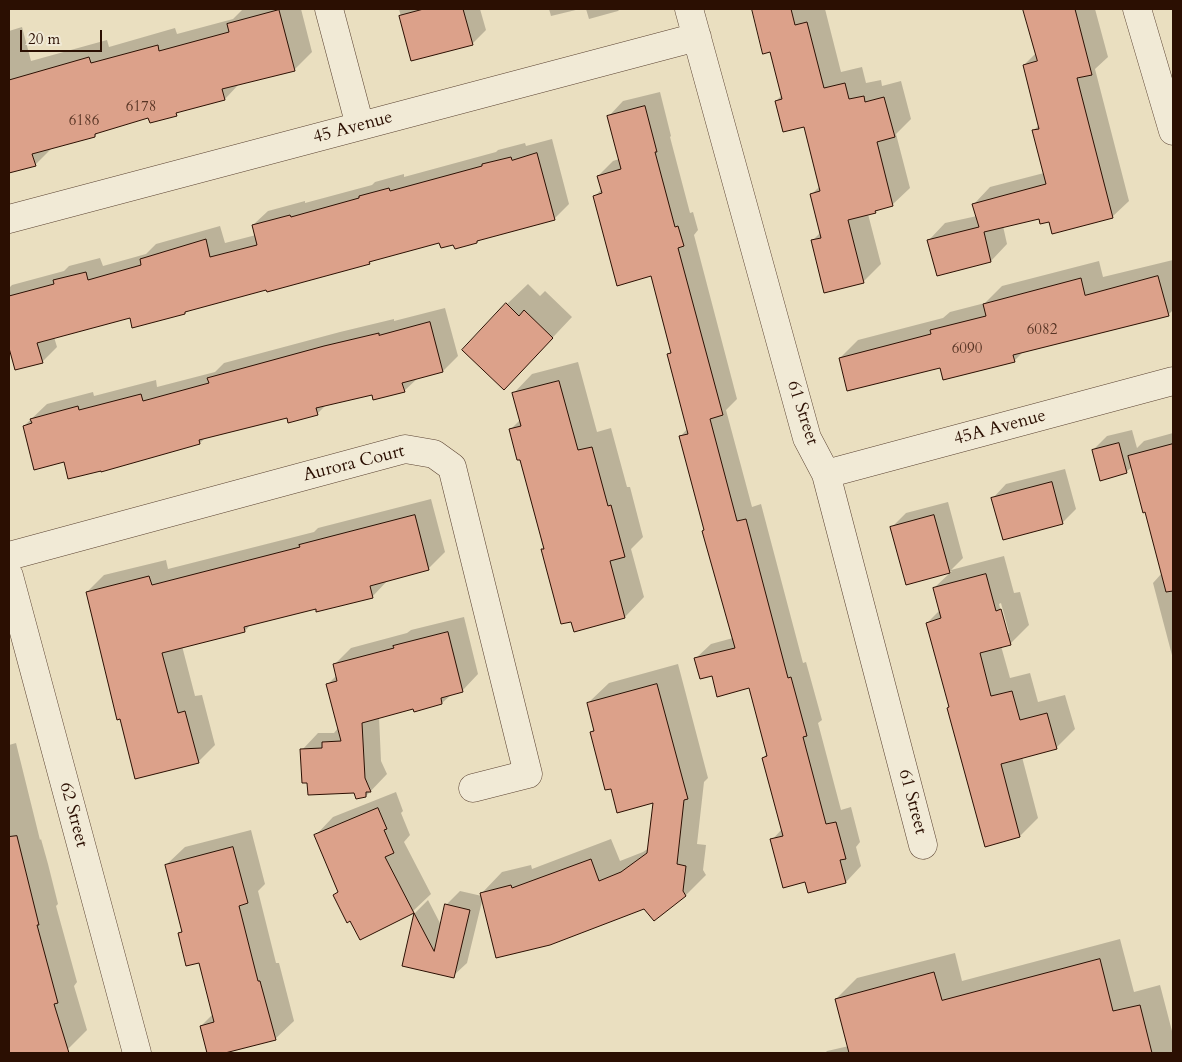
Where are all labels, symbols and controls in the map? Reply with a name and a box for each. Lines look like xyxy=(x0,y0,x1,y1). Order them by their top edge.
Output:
scale bar xyxy=(22,20,105,52)
text: 20 m xyxy=(28,29,60,49)
house number: 6178 xyxy=(126,99,156,117)
street label: 45 Avenue xyxy=(311,107,395,149)
house number: 6186 xyxy=(69,113,99,131)
house number: 6082 xyxy=(1027,322,1057,340)
house number: 6090 xyxy=(952,341,982,359)
street label: 61 Street xyxy=(781,378,823,448)
street label: 45A Avenue xyxy=(952,405,1048,451)
street label: Aurora Court xyxy=(301,441,407,487)
street label: 61 Street xyxy=(893,767,931,837)
street label: 62 Street xyxy=(54,780,92,850)

